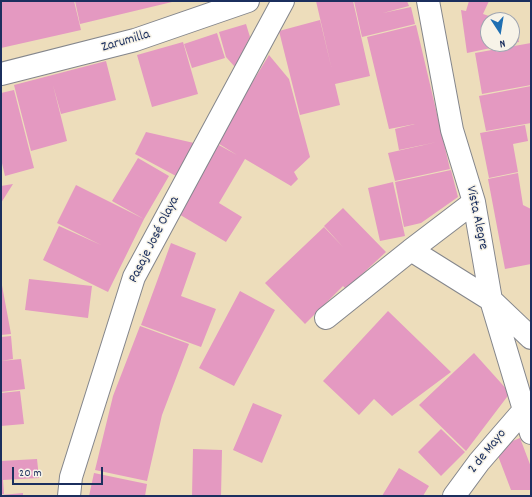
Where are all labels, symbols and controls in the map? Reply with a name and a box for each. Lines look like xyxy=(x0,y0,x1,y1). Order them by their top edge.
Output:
north arrow xyxy=(480,12,520,52)
street label: Zarumilla xyxy=(100,27,152,57)
text: N xyxy=(498,34,507,51)
street label: Vista Alegre xyxy=(461,185,491,251)
street label: Pasaje José Olaya xyxy=(126,194,184,286)
street label: 2 de Mayo xyxy=(465,427,511,477)
scale bar xyxy=(14,459,105,485)
text: 20 m xyxy=(19,465,42,482)

